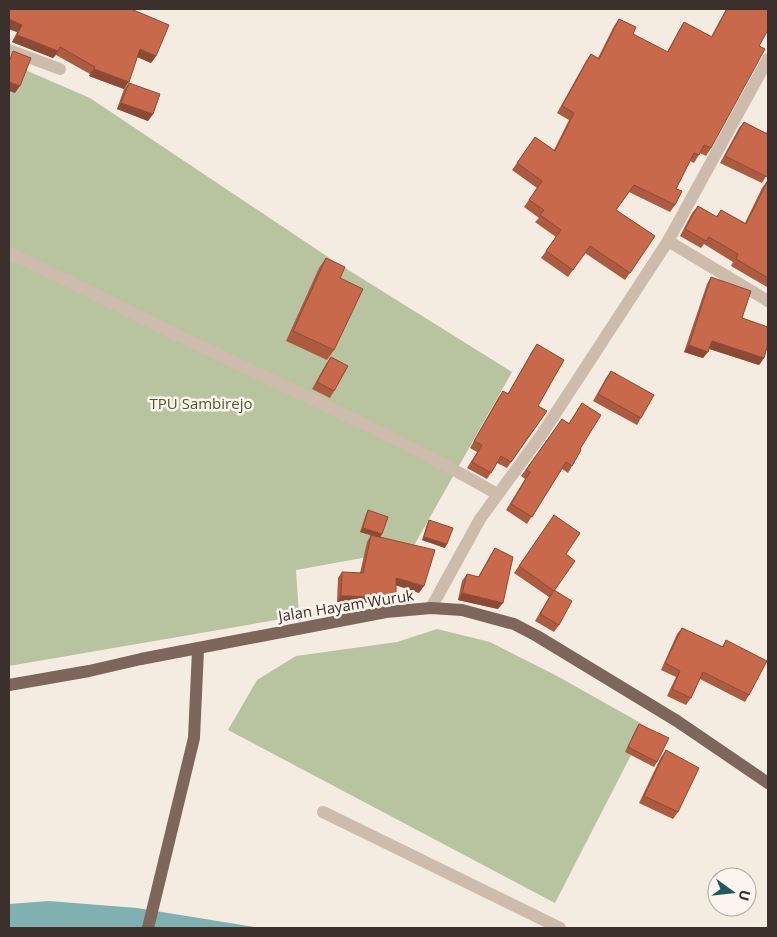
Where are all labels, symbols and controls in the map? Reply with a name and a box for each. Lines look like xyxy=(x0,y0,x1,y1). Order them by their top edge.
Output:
park label: TPU Sambirejo xyxy=(150,393,252,413)
street label: Jalan Hayam Wuruk xyxy=(275,584,415,626)
north arrow xyxy=(707,867,757,917)
text: U xyxy=(734,888,756,903)

